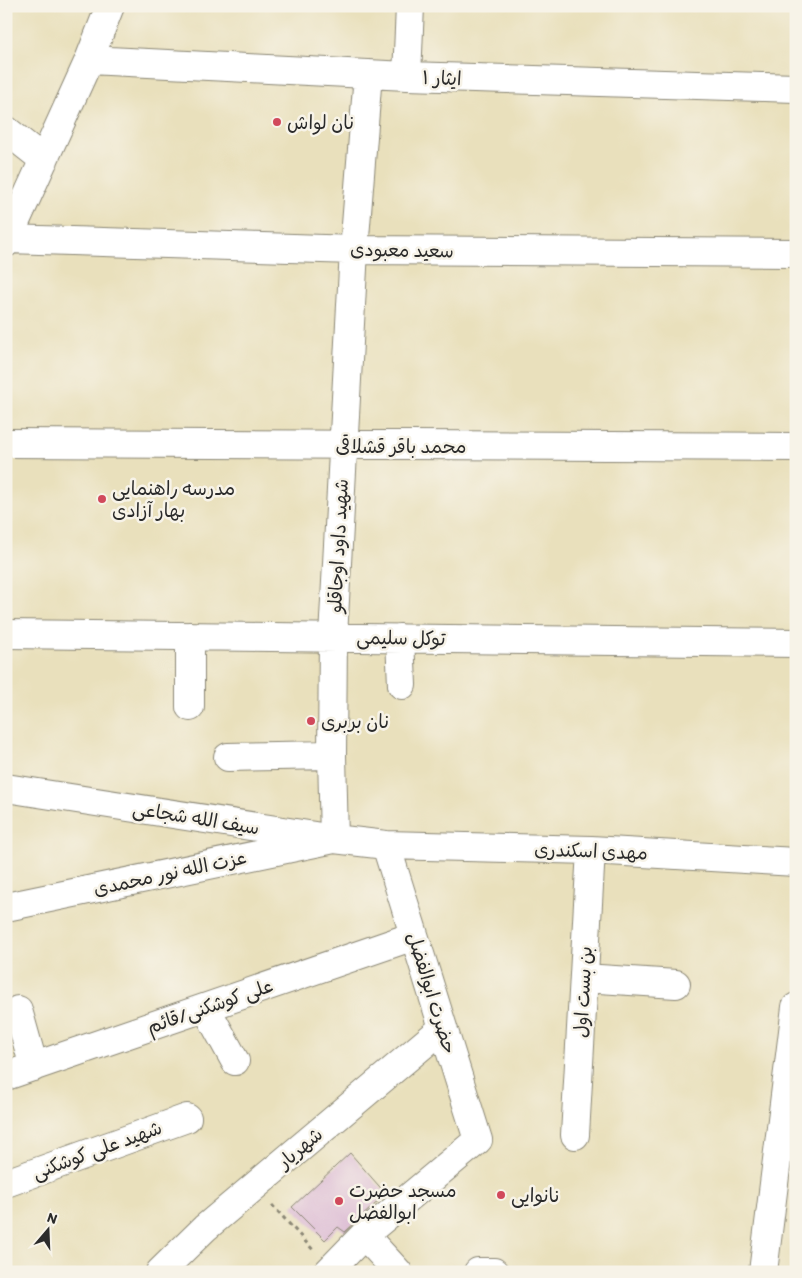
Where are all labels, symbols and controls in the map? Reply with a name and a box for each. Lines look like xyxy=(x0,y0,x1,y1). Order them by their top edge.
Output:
street label: ایثار ۱ xyxy=(422,66,462,90)
place label: نان لواش xyxy=(287,111,354,135)
marker: نان لواش xyxy=(271,116,283,128)
street label: سعید معبودی xyxy=(350,238,454,263)
street label: محمد باقر قشلاقی xyxy=(336,434,466,458)
place label: مدرسه راهنمایی بهار آزادی xyxy=(112,477,235,522)
street label: شهید داود اوجاقلو xyxy=(323,478,354,615)
marker: مدرسه راهنمایی بهار آزادی xyxy=(96,493,108,505)
street label: توکل سلیمی xyxy=(356,626,446,651)
place label: نان بربری xyxy=(321,710,389,733)
marker: نان بربری xyxy=(305,715,317,727)
street label: سیف الله شجاعی xyxy=(131,797,261,840)
street label: مهدی اسکندری xyxy=(534,838,648,864)
street label: عزت الله نور محمدی xyxy=(91,846,249,900)
street label: حضرت ابوالفضل xyxy=(403,929,461,1057)
street label: بن بست اول xyxy=(569,945,597,1039)
street label: علی کوشکنی/قائم xyxy=(144,974,277,1041)
street label: شهید علی کوشکنی xyxy=(29,1116,165,1185)
street label: شهریار xyxy=(271,1123,327,1175)
place label: مسجد حضرت ابوالفضل xyxy=(349,1179,456,1224)
place label: نانوایی xyxy=(511,1184,560,1208)
marker: نانوایی xyxy=(495,1189,507,1201)
marker: مسجد حضرت ابوالفضل xyxy=(333,1195,345,1207)
north arrow xyxy=(22,1206,72,1256)
text: N xyxy=(45,1209,59,1228)

